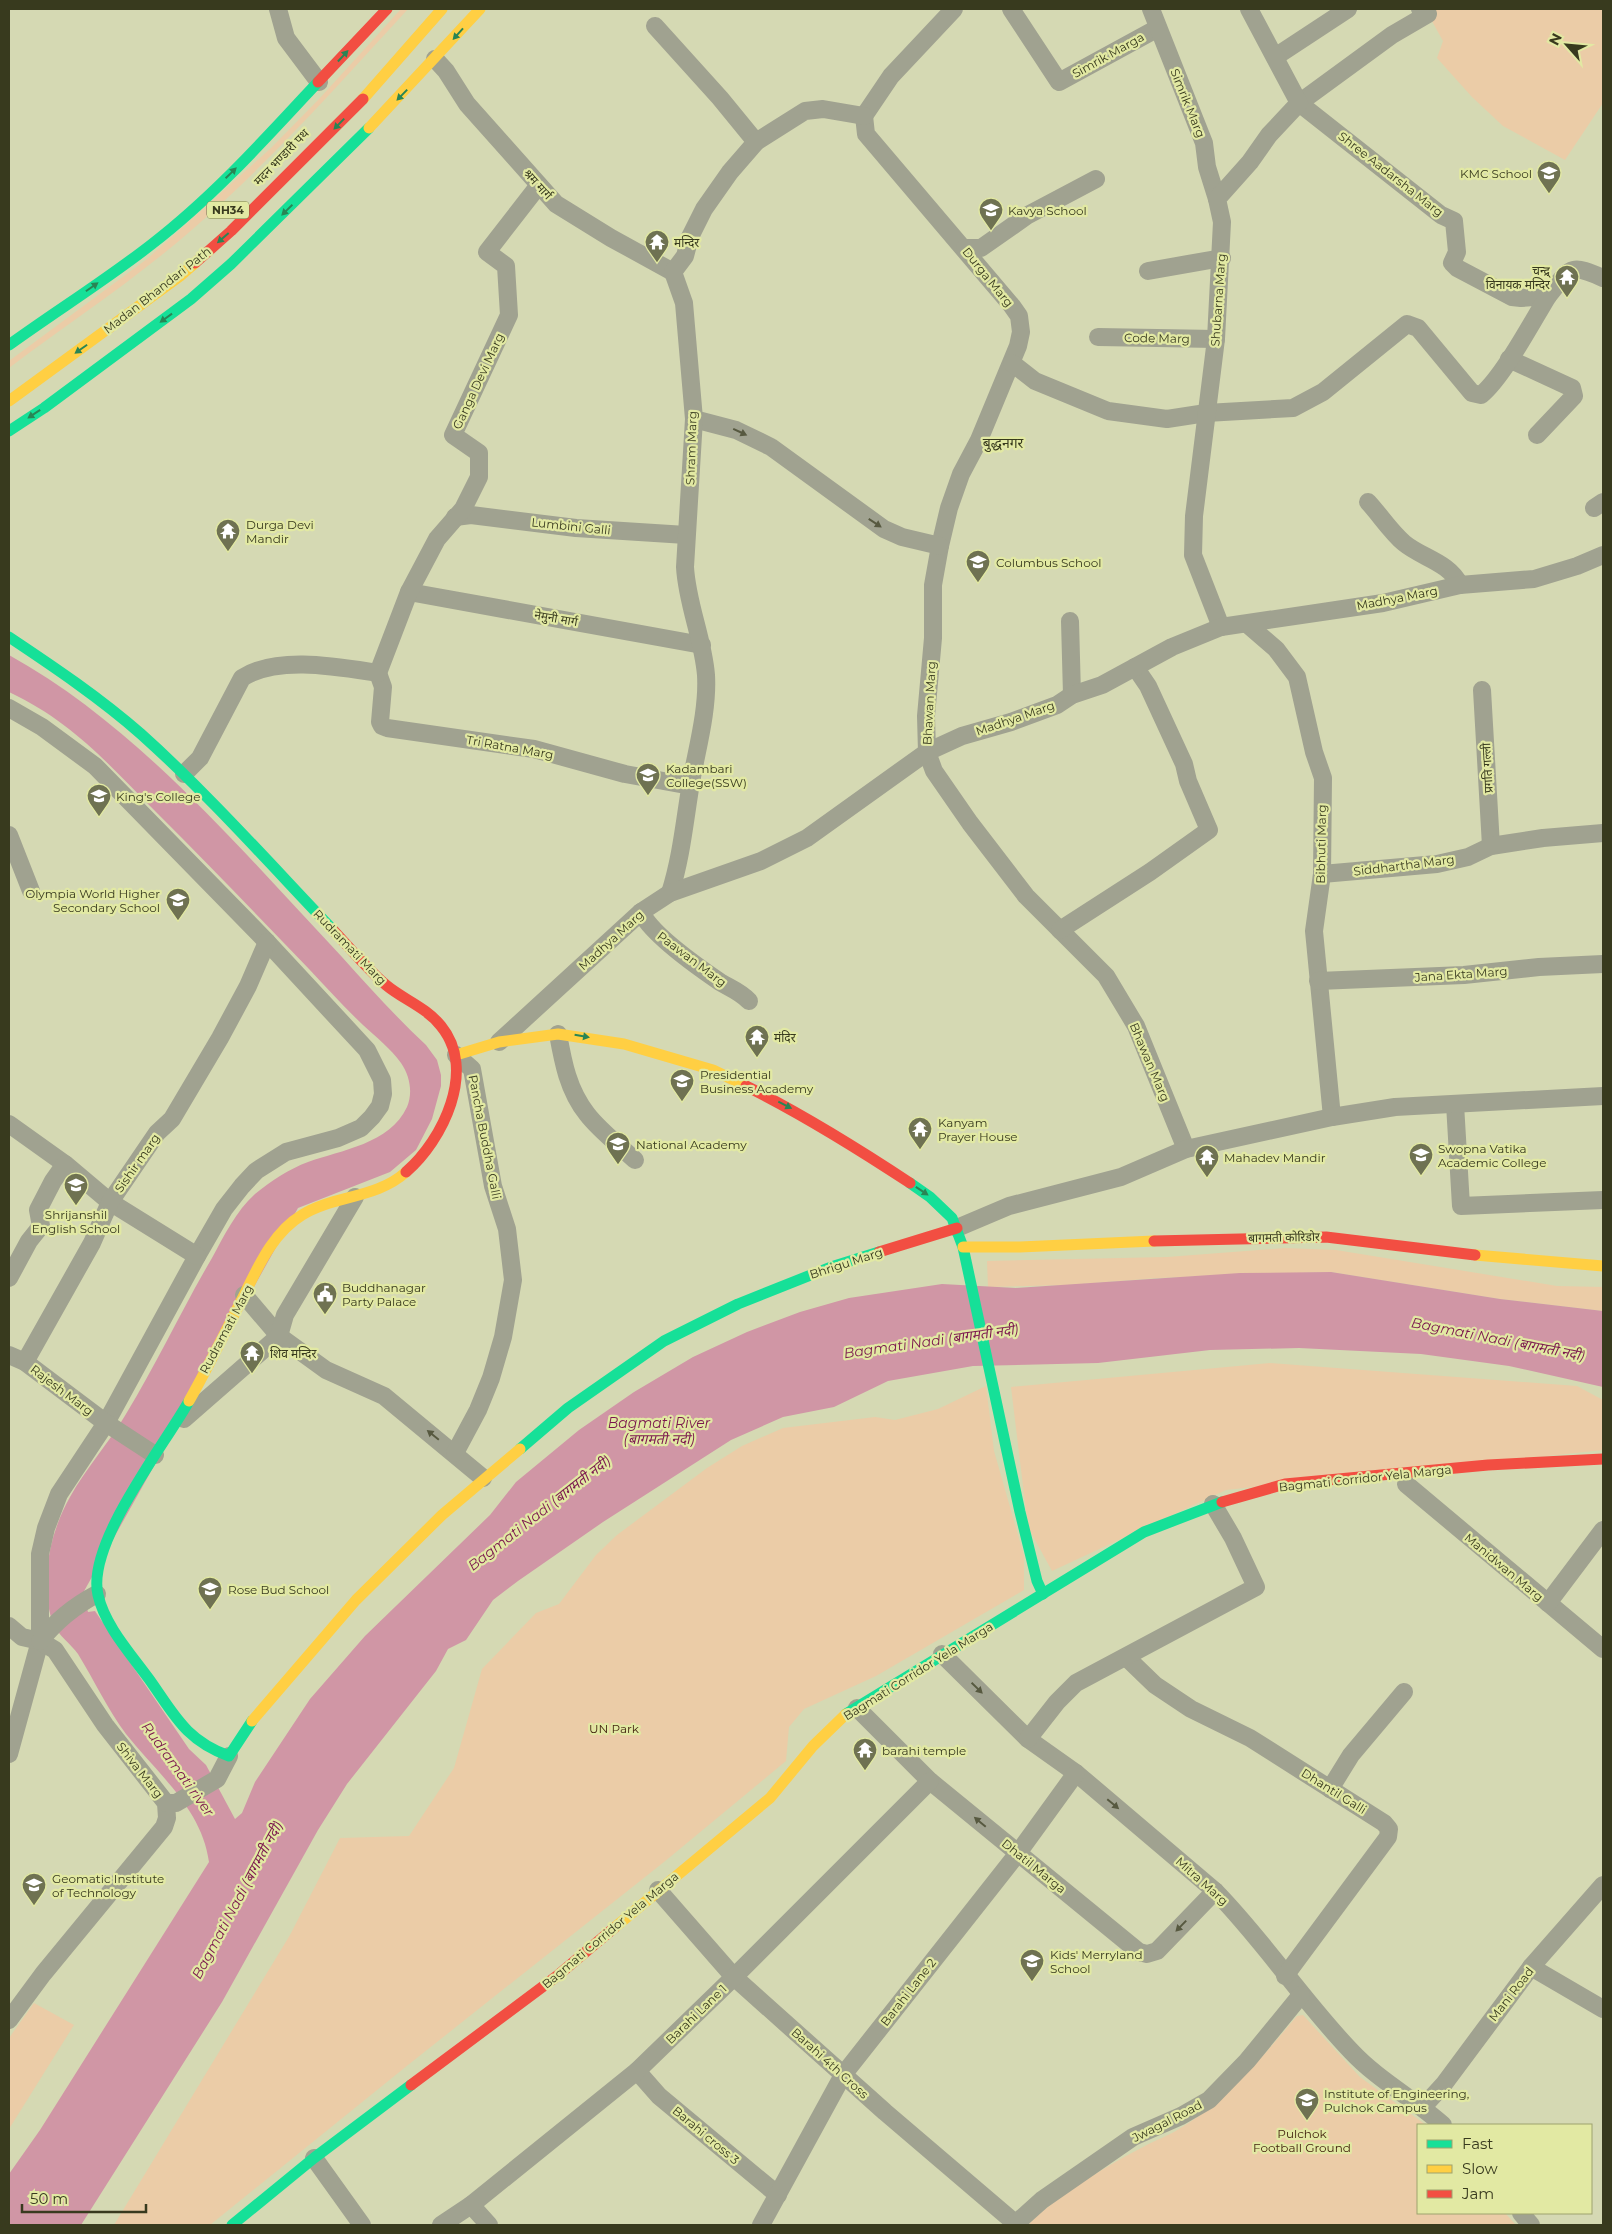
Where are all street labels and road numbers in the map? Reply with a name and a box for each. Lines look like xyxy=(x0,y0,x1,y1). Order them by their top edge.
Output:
street label: Simrik Marga xyxy=(1069,29,1147,81)
street label: Simrik Marg xyxy=(1167,66,1209,140)
street label: मदन भण्डारी पथ xyxy=(250,125,312,188)
street label: Shree Aadarsha Marg xyxy=(1336,128,1446,220)
street label: श्रम मार्ग xyxy=(520,166,556,203)
road number: NH34 xyxy=(207,202,249,218)
street label: Madan Bhandari Path xyxy=(100,243,214,337)
street label: Durga Marg xyxy=(959,244,1017,310)
street label: Shubarna Marg xyxy=(1207,253,1229,347)
street label: Code Marg xyxy=(1124,330,1190,346)
street label: Ganga Devi Marg xyxy=(449,331,507,431)
street label: Shram Marg xyxy=(682,411,700,485)
street label: Lumbini Galli xyxy=(531,514,611,538)
street label: Madhya Marg xyxy=(1355,583,1439,613)
street label: नेमुनी मार्ग xyxy=(533,607,580,630)
street label: Bhawan Marg xyxy=(919,661,939,745)
street label: Madhya Marg xyxy=(974,697,1056,739)
street label: Tri Ratna Marg xyxy=(465,732,555,762)
street label: प्रगति गल्ली xyxy=(1478,742,1496,793)
street label: Bibhuti Marg xyxy=(1313,804,1329,884)
street label: Siddhartha Marg xyxy=(1353,851,1455,879)
street label: Rudramati Marg xyxy=(310,906,390,988)
street label: Madhya Marg xyxy=(575,907,647,973)
street label: Paawan Marg xyxy=(655,928,729,990)
street label: Jana Ekta Marg xyxy=(1413,963,1508,985)
street label: Bhawan Marg xyxy=(1127,1020,1173,1104)
street label: Pancha Buddha Galli xyxy=(466,1074,504,1200)
street label: Sishir marg xyxy=(111,1131,163,1195)
street label: बागमती कोरिडोर xyxy=(1248,1229,1321,1245)
street label: Bhrigu Marg xyxy=(808,1244,884,1282)
street label: Rudramati Marg xyxy=(196,1282,256,1376)
street label: Rajesh Marg xyxy=(28,1362,96,1418)
street label: Bagmati Corridor Yela Marga xyxy=(1278,1461,1452,1495)
street label: Manidwan Marg xyxy=(1462,1530,1546,1604)
street label: Bagmati Corridor Yela Marga xyxy=(840,1619,996,1723)
street label: Shiva Marg xyxy=(114,1739,166,1801)
street label: Dhantil Galli xyxy=(1299,1765,1369,1817)
street label: Dhatil Marga xyxy=(999,1836,1069,1896)
street label: Mitra Marg xyxy=(1173,1854,1231,1908)
street label: Bagmati Corridor Yela Marga xyxy=(539,1868,681,1992)
street label: Barahi Lane 2 xyxy=(877,1955,939,2029)
street label: Mani Road xyxy=(1485,1964,1537,2024)
street label: Barahi Lane 1 xyxy=(662,1981,730,2047)
street label: Barahi 4th Cross xyxy=(788,2024,872,2102)
street label: Jwagal Road xyxy=(1129,2097,1204,2145)
street label: Barahi cross 3 xyxy=(670,2103,743,2167)

